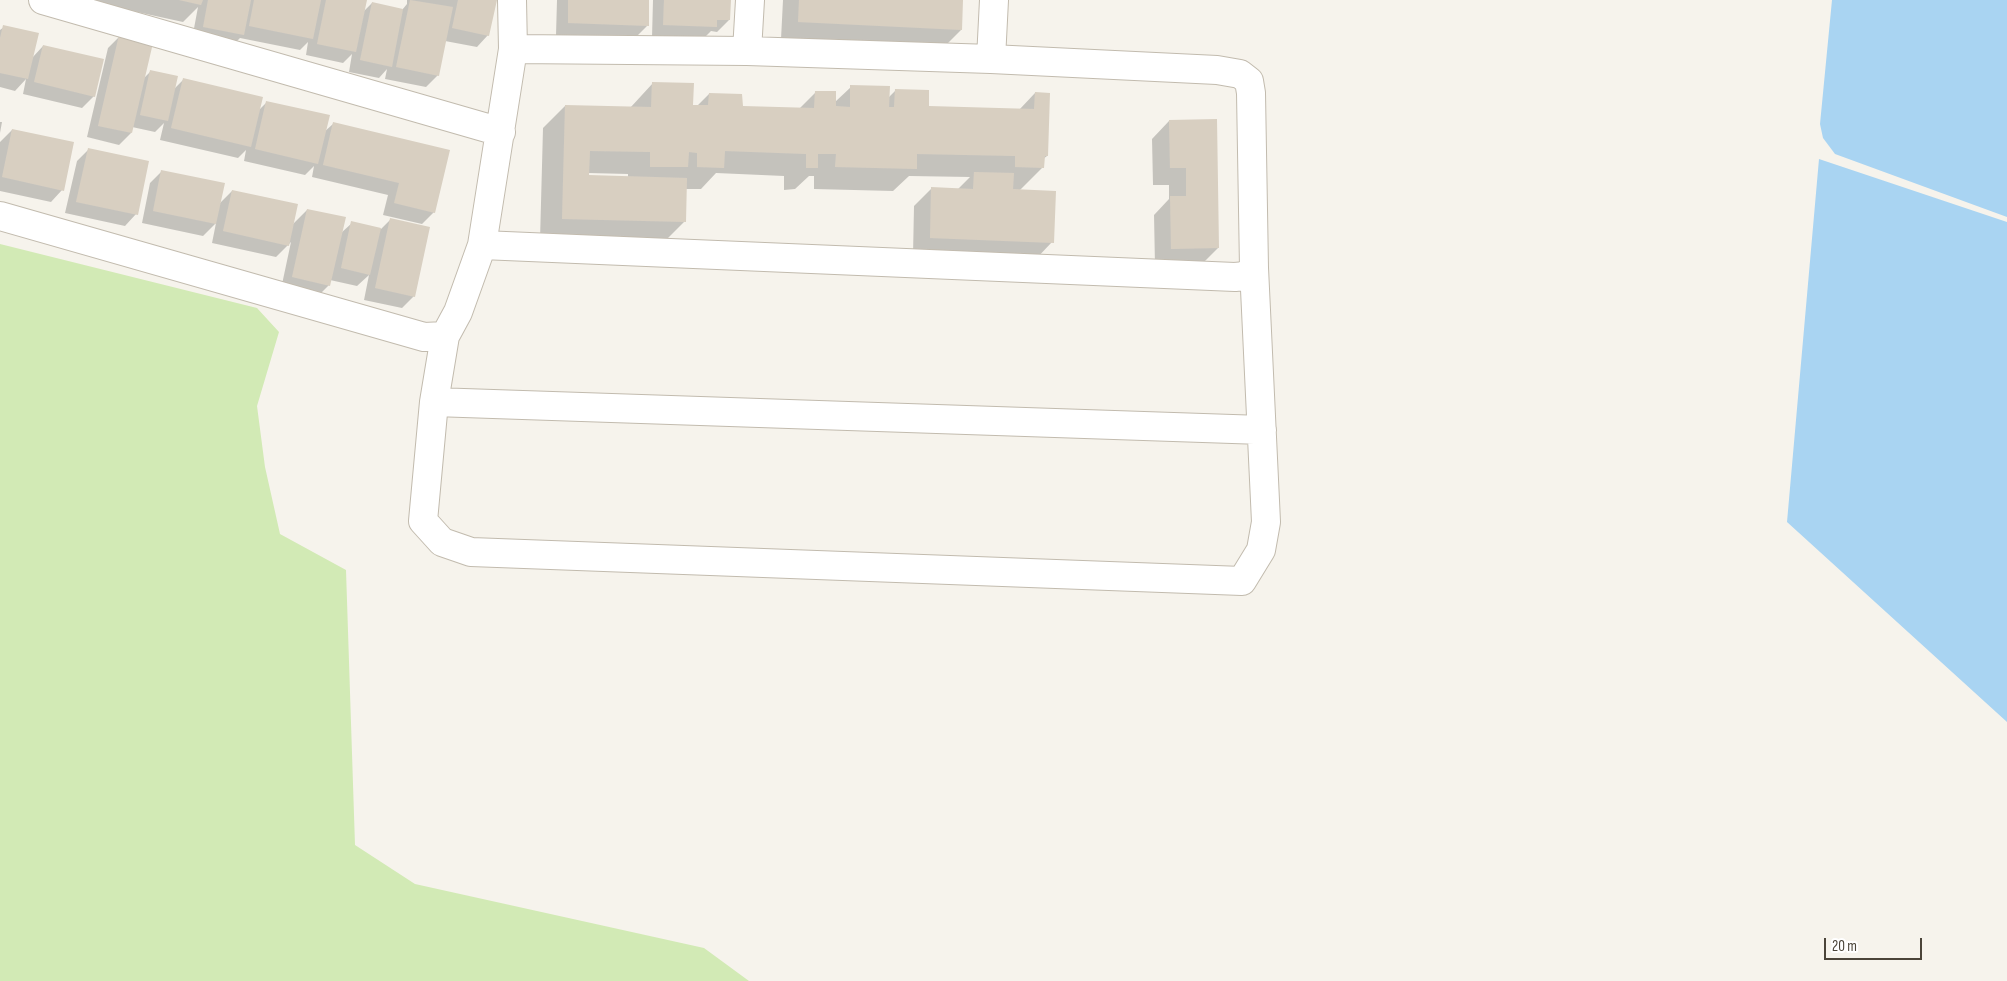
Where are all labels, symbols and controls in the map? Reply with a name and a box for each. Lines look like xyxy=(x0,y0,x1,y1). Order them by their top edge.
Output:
scale bar xyxy=(1827,928,1924,960)
text: 20 m xyxy=(1832,937,1857,956)

